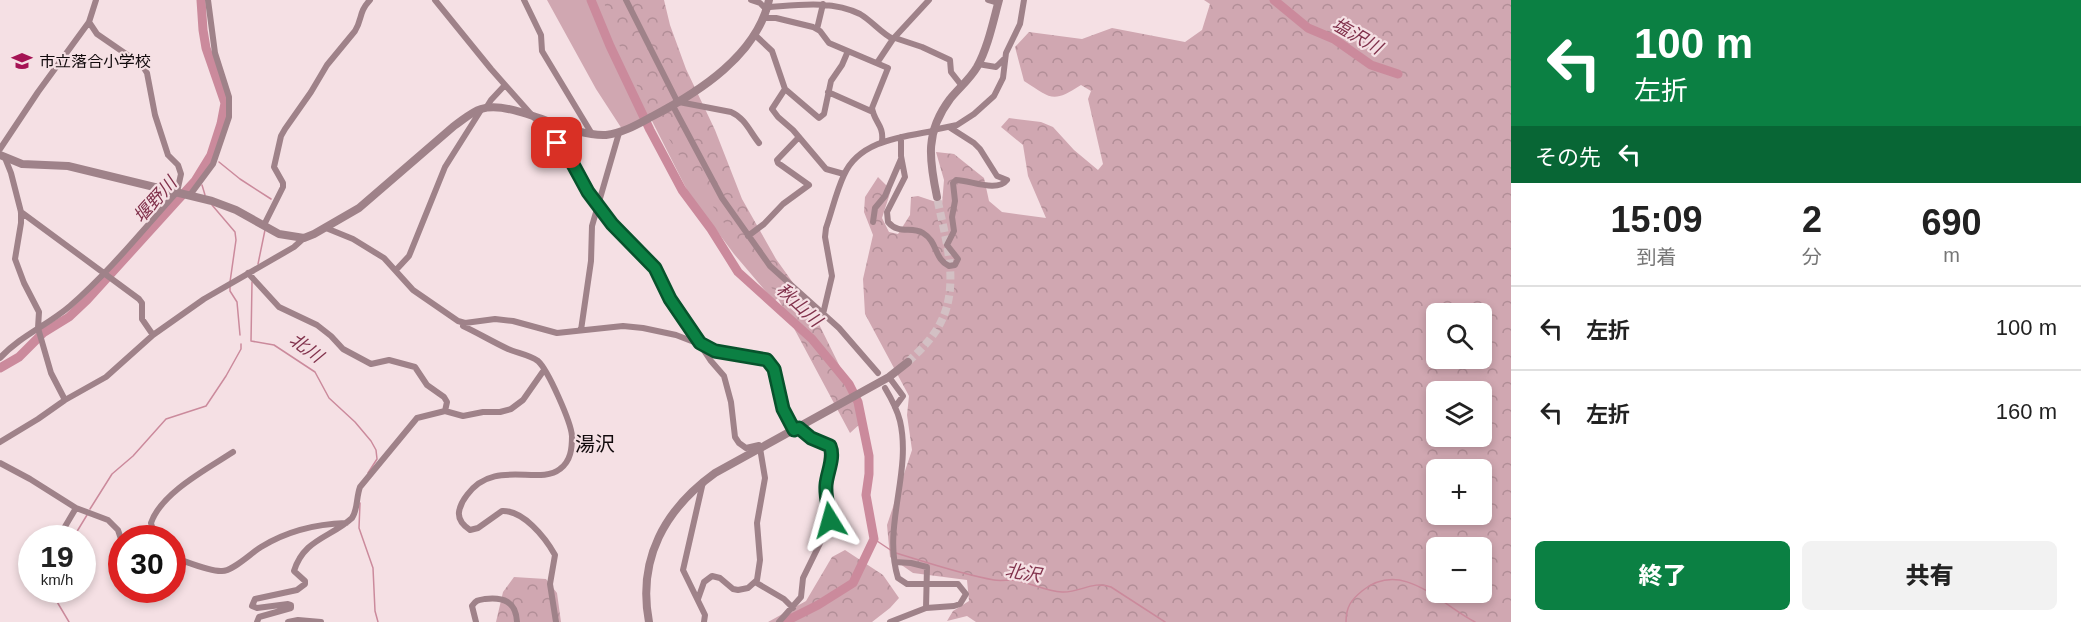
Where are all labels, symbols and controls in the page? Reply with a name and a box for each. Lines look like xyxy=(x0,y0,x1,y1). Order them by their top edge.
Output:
water label: 塩沢川 xyxy=(1329,14,1387,59)
text: 100 m xyxy=(1634,20,1753,67)
icon: left xyxy=(1535,24,1613,102)
school or university icon: 市立落合小学校 xyxy=(10,49,34,73)
place label: 市立落合小学校 xyxy=(39,53,151,70)
text: 左折 xyxy=(1634,76,1688,106)
pin xyxy=(531,117,582,168)
icon: arrive xyxy=(540,126,573,159)
icon: left xyxy=(1613,138,1646,171)
text: その先 xyxy=(1535,145,1601,170)
water label: 堰野川 xyxy=(130,172,182,227)
text: 15:09 xyxy=(1610,199,1703,240)
text: 2 xyxy=(1802,199,1822,240)
text: 690 xyxy=(1921,202,1982,243)
text: m xyxy=(1943,244,1960,266)
text: 到着 xyxy=(1636,246,1676,268)
text: 分 xyxy=(1802,246,1822,268)
water label: 秋山川 xyxy=(772,279,827,332)
map controls xyxy=(1426,303,1492,603)
button: search xyxy=(1426,303,1492,369)
icon: left xyxy=(1535,312,1568,345)
text: 100 m xyxy=(1996,315,2057,340)
text: 左折 xyxy=(1586,318,1630,343)
water label: 北川 xyxy=(286,329,328,368)
button: layers xyxy=(1426,381,1492,447)
icon: left xyxy=(1535,396,1568,429)
text: 160 m xyxy=(1996,399,2057,424)
text: 左折 xyxy=(1586,402,1630,427)
district label: 湯沢 xyxy=(575,433,615,455)
button: + xyxy=(1426,459,1492,525)
position arrow xyxy=(798,488,862,552)
speed limit sign: 30 xyxy=(108,525,186,603)
button: − xyxy=(1426,537,1492,603)
text: 19 xyxy=(40,540,74,573)
button: 終了 xyxy=(1535,541,1790,610)
button: 共有 xyxy=(1802,541,2057,610)
water label: 北沢 xyxy=(1004,560,1044,586)
text: km/h xyxy=(41,571,73,588)

